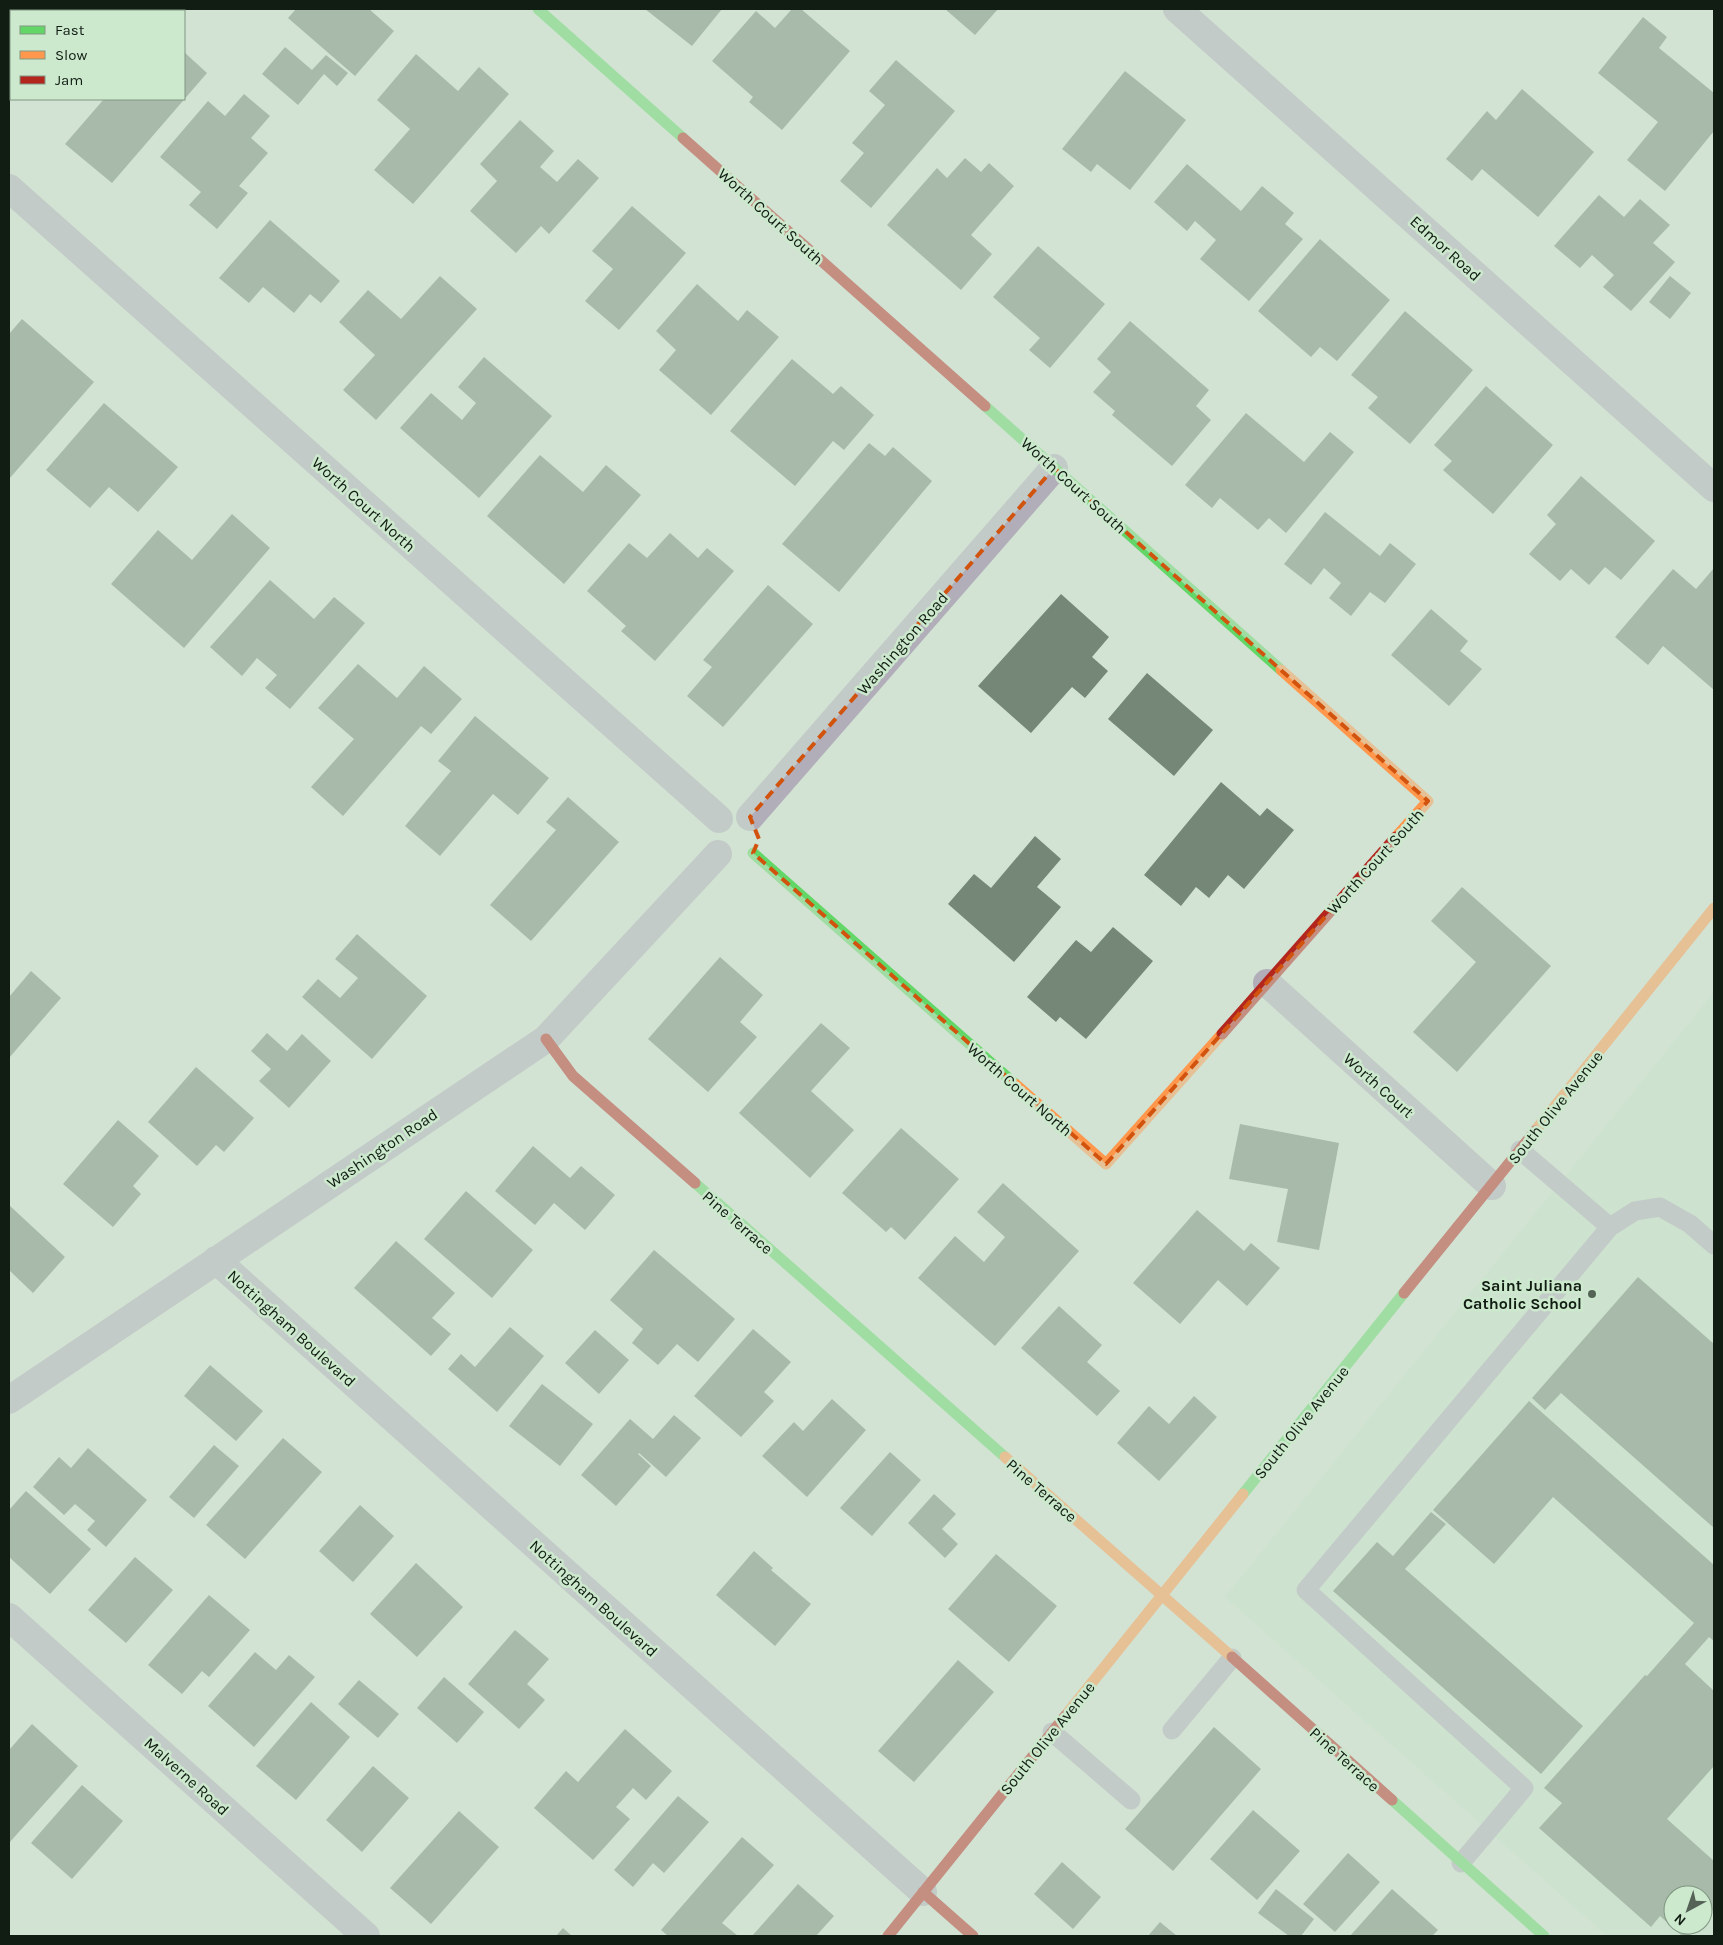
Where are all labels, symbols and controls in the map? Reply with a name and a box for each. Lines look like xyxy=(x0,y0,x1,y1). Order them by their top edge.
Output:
legend xyxy=(10,10,185,100)
text: Fast xyxy=(55,21,85,39)
text: Slow xyxy=(55,46,87,64)
text: Jam xyxy=(55,71,83,89)
street label: Worth Court South xyxy=(714,164,827,269)
street label: Edmor Road xyxy=(1406,212,1485,285)
street label: Worth Court South xyxy=(1017,433,1130,538)
street label: Worth Court North xyxy=(308,453,419,556)
street label: Washington Road xyxy=(853,588,952,698)
street label: Worth Court South xyxy=(1323,805,1428,918)
street label: Worth Court North xyxy=(963,1039,1076,1140)
street label: South Olive Avenue xyxy=(1504,1047,1607,1168)
street label: Worth Court xyxy=(1340,1049,1418,1122)
street label: Washington Road xyxy=(323,1104,441,1192)
street label: Pine Terrace xyxy=(699,1187,777,1258)
street label: Nottingham Boulevard xyxy=(224,1266,360,1391)
place label: Saint Juliana Catholic School xyxy=(1463,1276,1582,1313)
marker: Saint Juliana Catholic School xyxy=(1586,1288,1598,1300)
street label: South Olive Avenue xyxy=(1250,1362,1353,1483)
street label: Pine Terrace xyxy=(1003,1455,1081,1526)
street label: Nottingham Boulevard xyxy=(526,1536,662,1661)
street label: South Olive Avenue xyxy=(996,1678,1099,1799)
street label: Pine Terrace xyxy=(1306,1723,1383,1796)
street label: Malverne Road xyxy=(140,1733,233,1819)
north arrow xyxy=(1663,1885,1713,1935)
text: N xyxy=(1671,1910,1689,1929)

